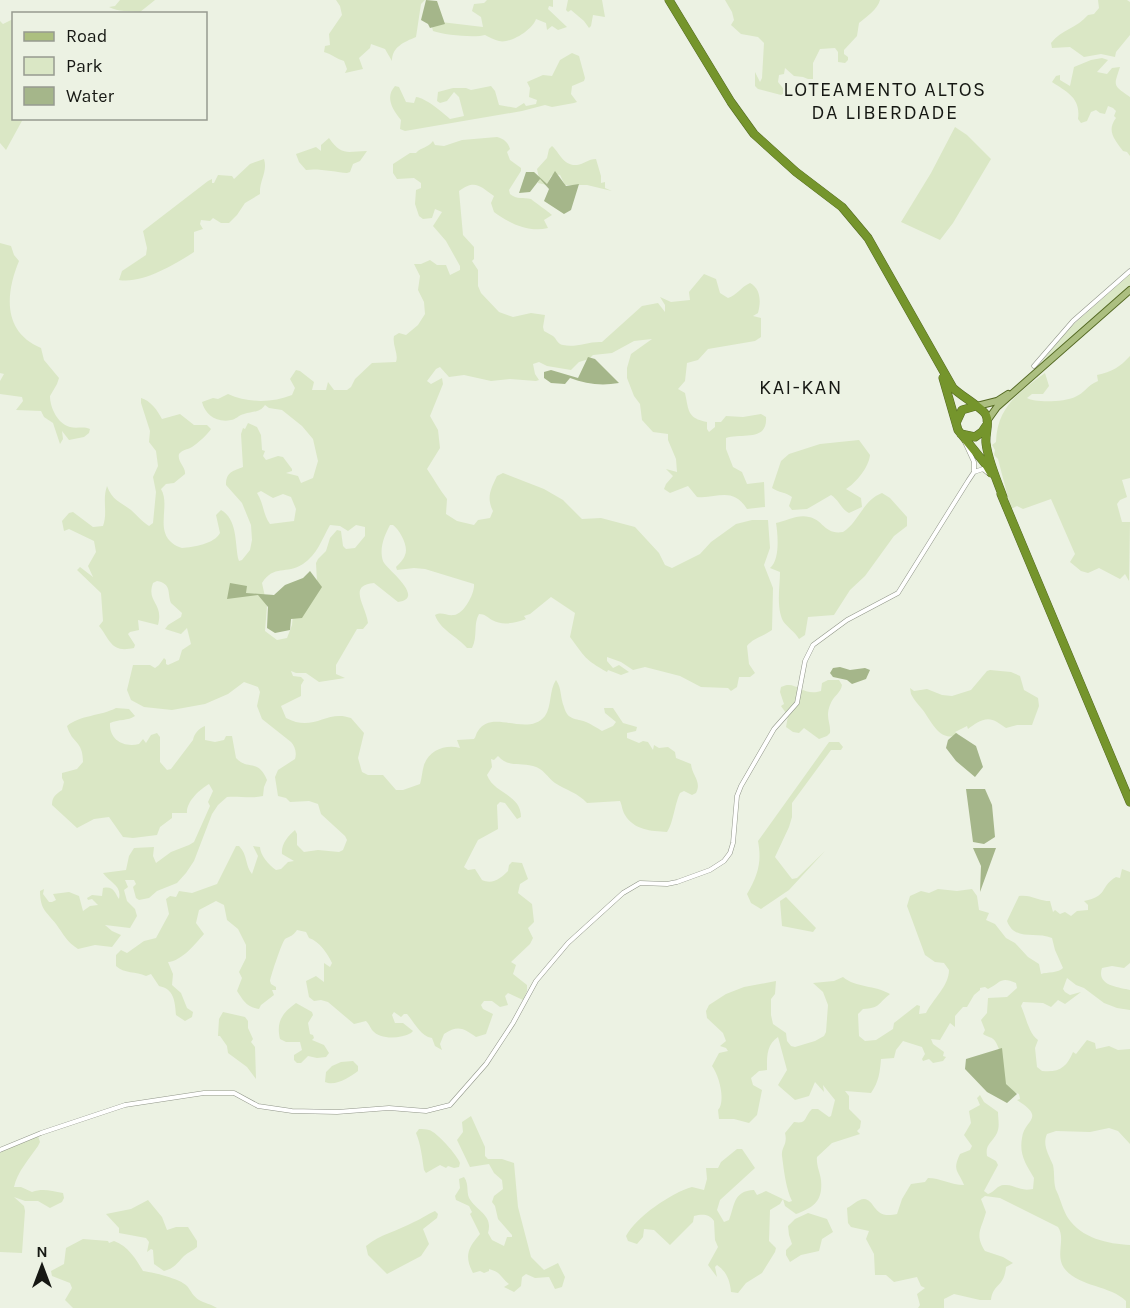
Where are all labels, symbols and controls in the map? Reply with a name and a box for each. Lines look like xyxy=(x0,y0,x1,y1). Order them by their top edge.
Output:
legend xyxy=(12,12,207,120)
text: Road xyxy=(66,25,107,47)
text: Park xyxy=(66,55,103,77)
district label: LOTEAMENTO ALTOS DA LIBERDADE xyxy=(783,78,987,124)
text: Water xyxy=(66,85,114,107)
district label: KAI-KAN xyxy=(759,376,843,399)
north arrow xyxy=(12,1236,72,1296)
text: N xyxy=(36,1242,48,1261)

